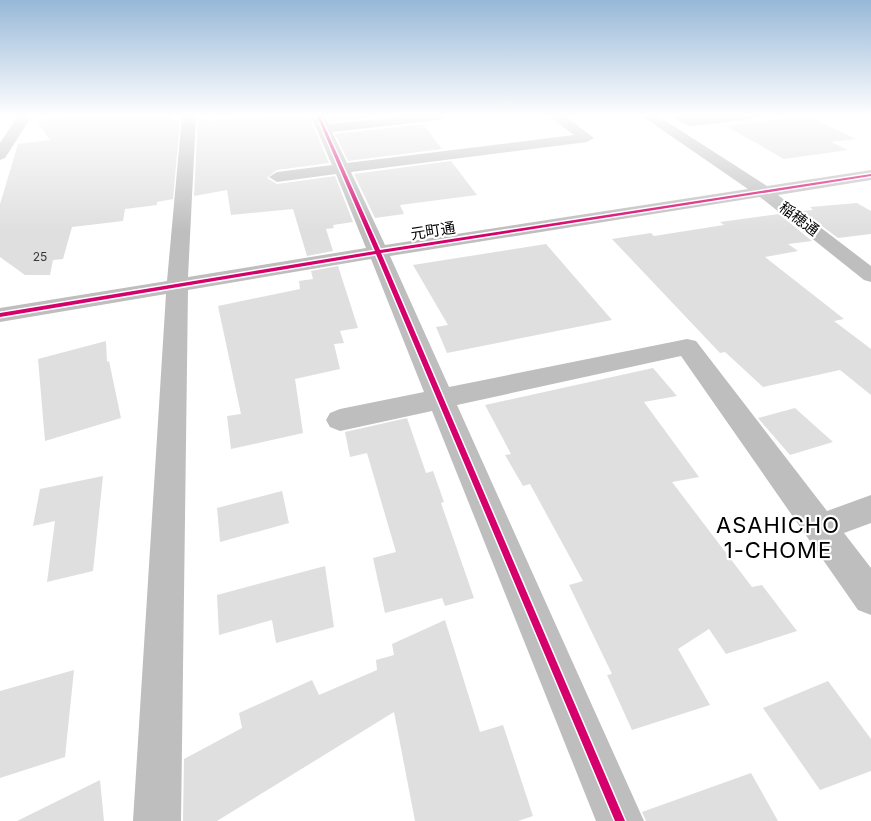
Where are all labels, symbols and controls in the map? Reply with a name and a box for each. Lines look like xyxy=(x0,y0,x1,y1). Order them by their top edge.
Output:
street label: 稲穂通 xyxy=(776,197,823,240)
street label: 元町通 xyxy=(409,218,457,243)
house number: 25 xyxy=(33,249,47,264)
district label: ASAHICHO 1-CHOME xyxy=(716,512,840,563)

